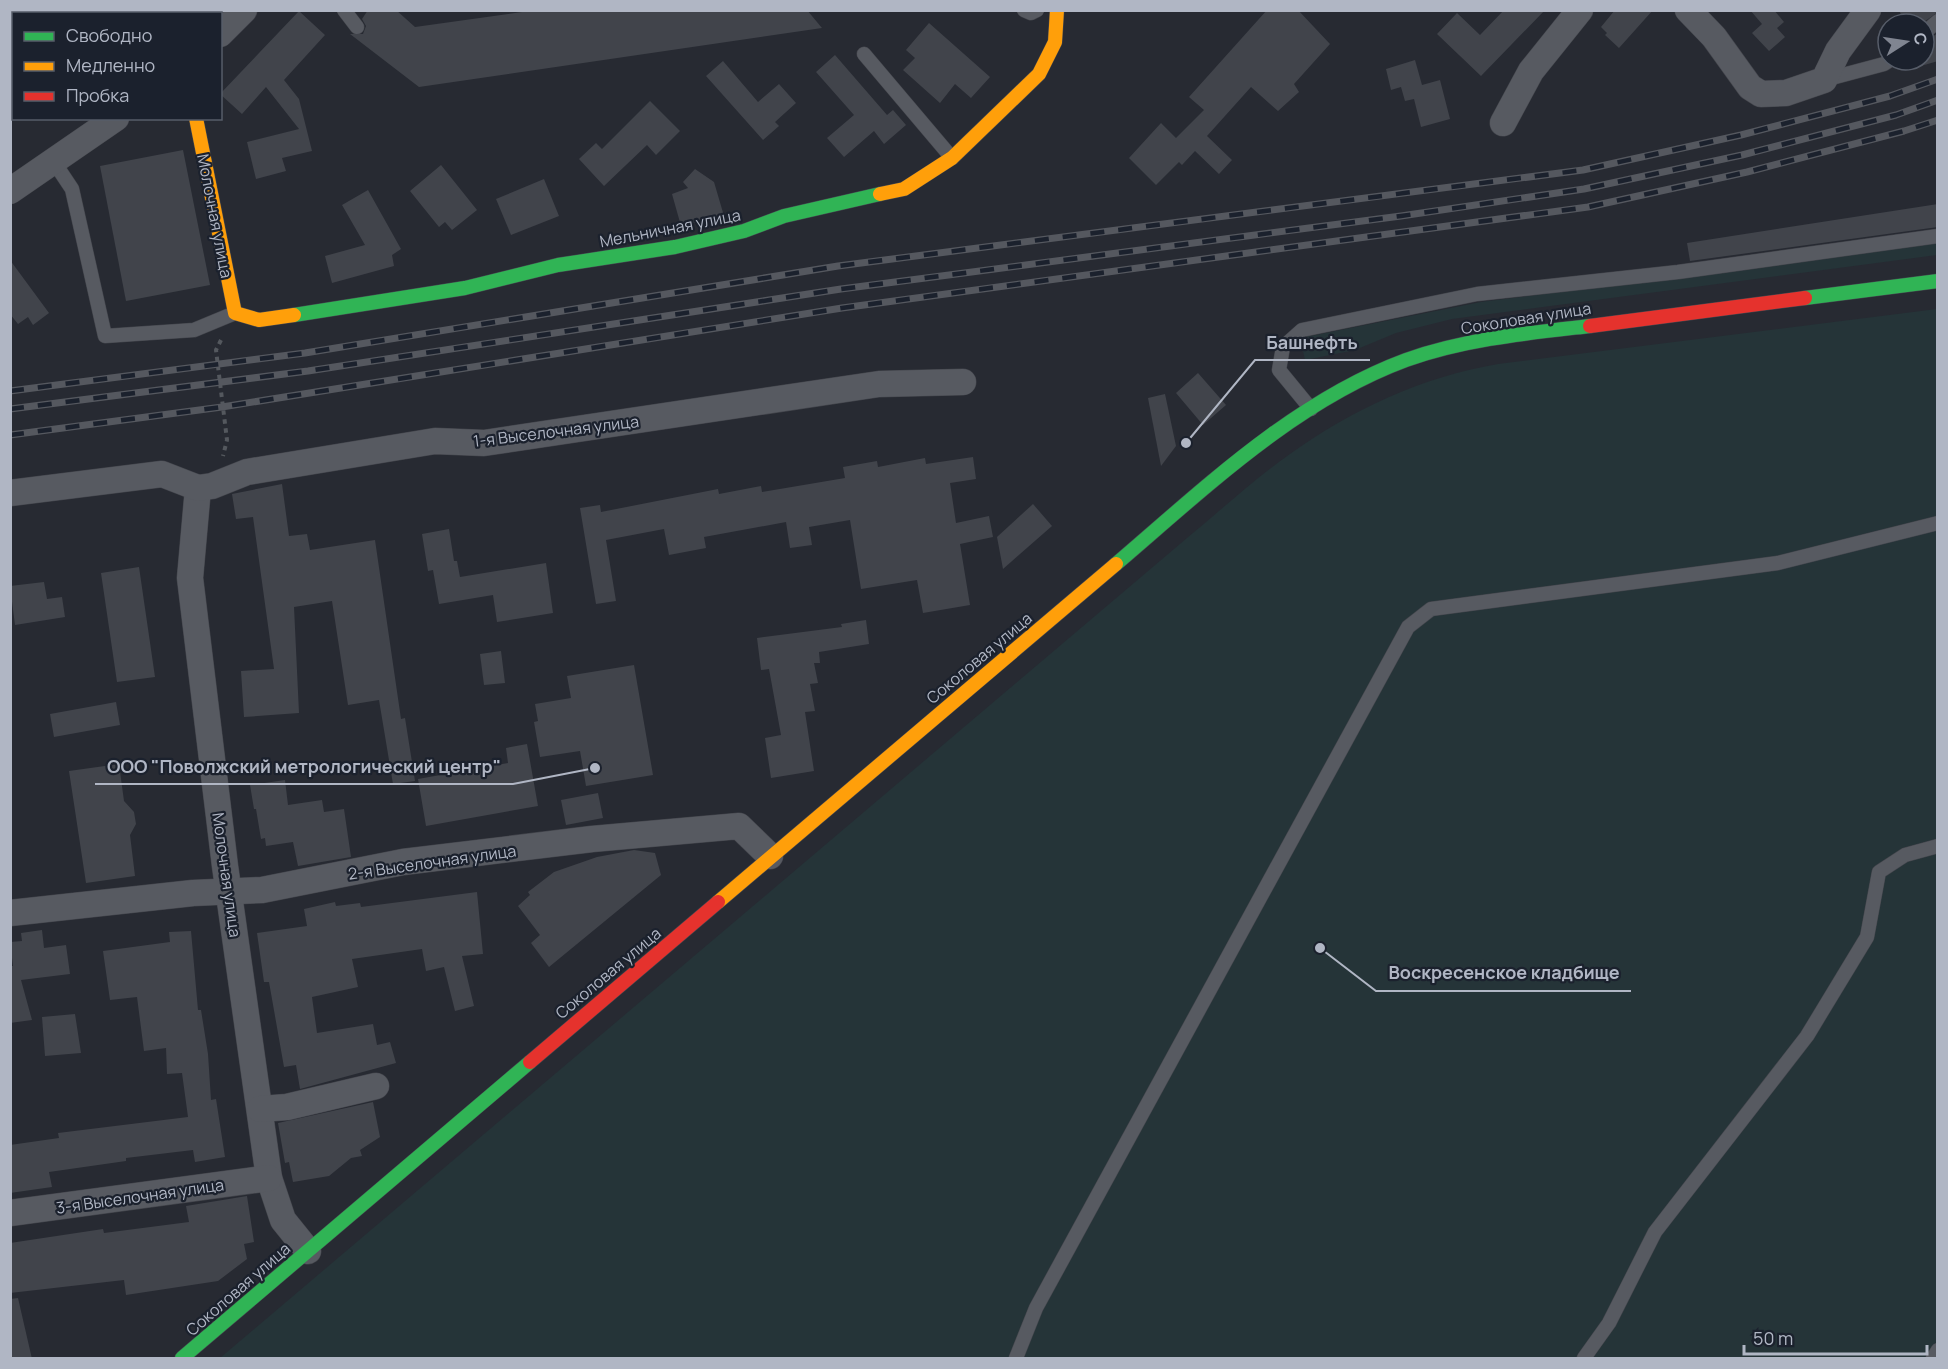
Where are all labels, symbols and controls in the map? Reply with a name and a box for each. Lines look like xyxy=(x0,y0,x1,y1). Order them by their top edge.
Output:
legend xyxy=(12,12,222,120)
north arrow xyxy=(1876,12,1936,72)
text: Свободно xyxy=(66,23,152,47)
text: С xyxy=(1909,31,1933,47)
text: Медленно xyxy=(66,53,155,77)
text: Пробка xyxy=(66,83,129,107)
street label: Молочная улица xyxy=(192,152,238,280)
street label: Мельничная улица xyxy=(598,204,742,252)
street label: Соколовая улица xyxy=(1459,297,1593,339)
callout: Башнефть xyxy=(1255,324,1370,360)
text: Башнефть xyxy=(1266,330,1358,354)
street label: 1-я Выселочная улица xyxy=(472,410,640,452)
street label: Соколовая улица xyxy=(922,607,1036,709)
callout: ООО "Поволжский метрологический центр" xyxy=(95,748,513,784)
text: ООО "Поволжский метрологический центр" xyxy=(107,754,501,778)
street label: Молочная улица xyxy=(207,811,247,939)
street label: 2-я Выселочная улица xyxy=(347,839,517,885)
street label: Соколовая улица xyxy=(551,922,665,1024)
callout: Воскресенское кладбище xyxy=(1376,955,1631,991)
text: Воскресенское кладбище xyxy=(1388,960,1620,984)
street label: 3-я Выселочная улица xyxy=(55,1173,225,1219)
street label: Соколовая улица xyxy=(181,1238,295,1340)
scale bar xyxy=(1744,1318,1927,1356)
text: 50 m xyxy=(1753,1326,1793,1350)

